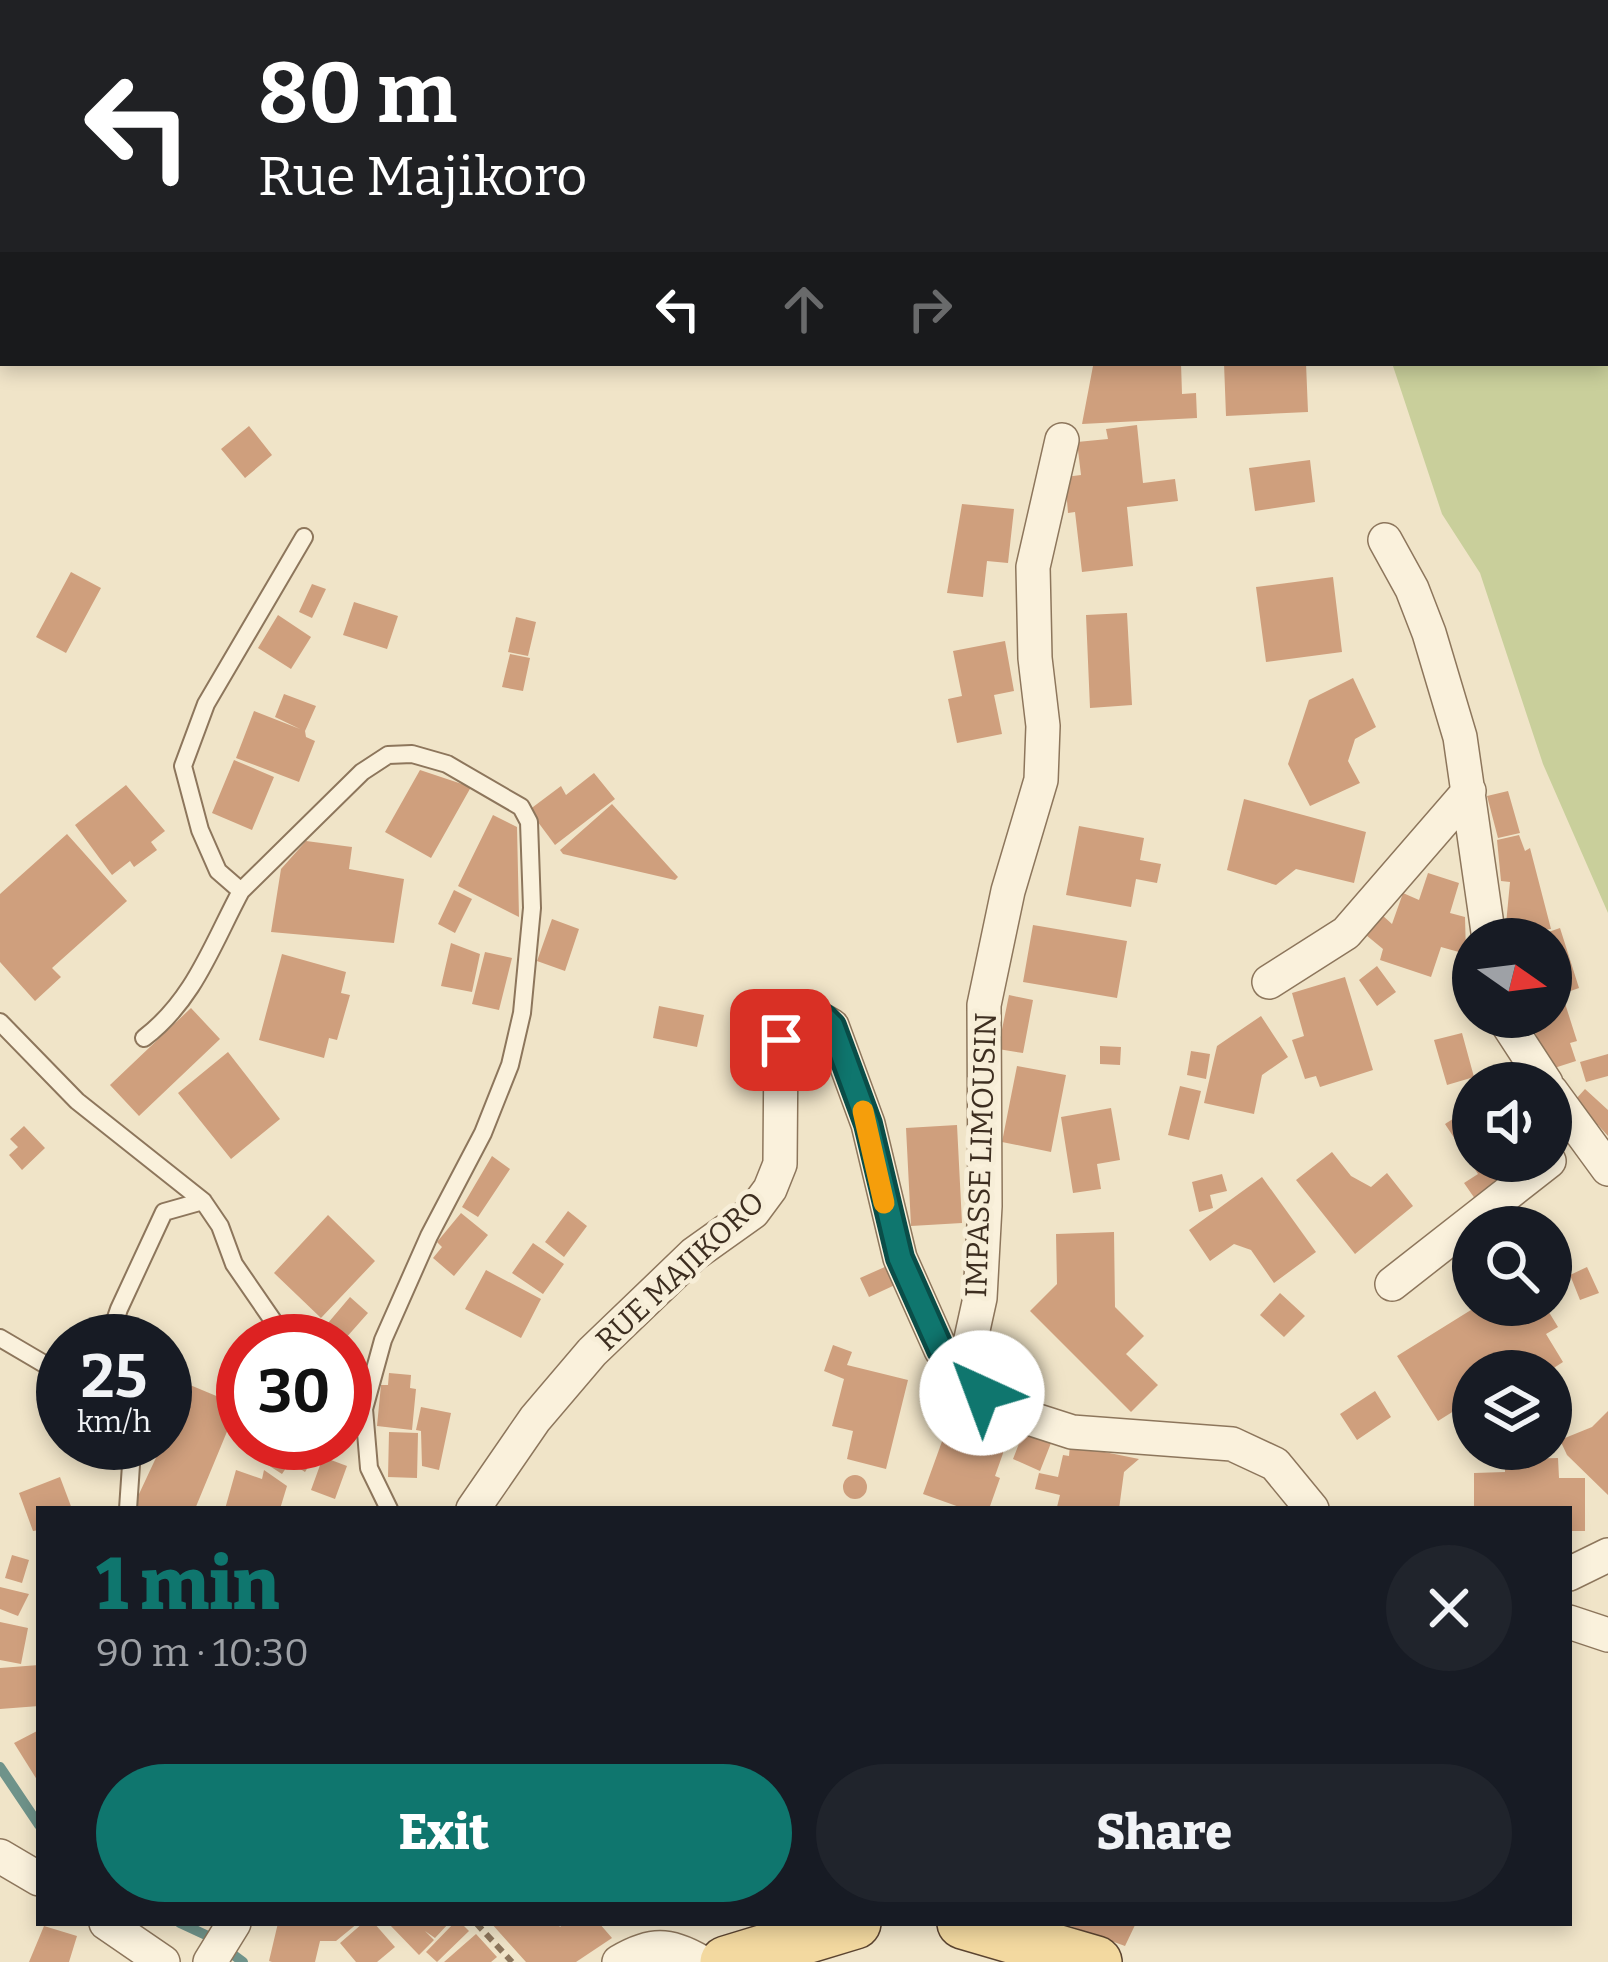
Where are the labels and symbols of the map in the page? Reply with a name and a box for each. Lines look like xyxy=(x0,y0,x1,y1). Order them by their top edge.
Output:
north arrow xyxy=(1452,918,1572,1038)
pin xyxy=(730,989,832,1091)
street label: IMPASSE LIMOUSIN xyxy=(958,1012,1004,1298)
street label: RUE MAJIKORO xyxy=(589,1184,771,1358)
speed limit sign: 30 xyxy=(216,1314,372,1470)
position arrow xyxy=(919,1330,1045,1456)

